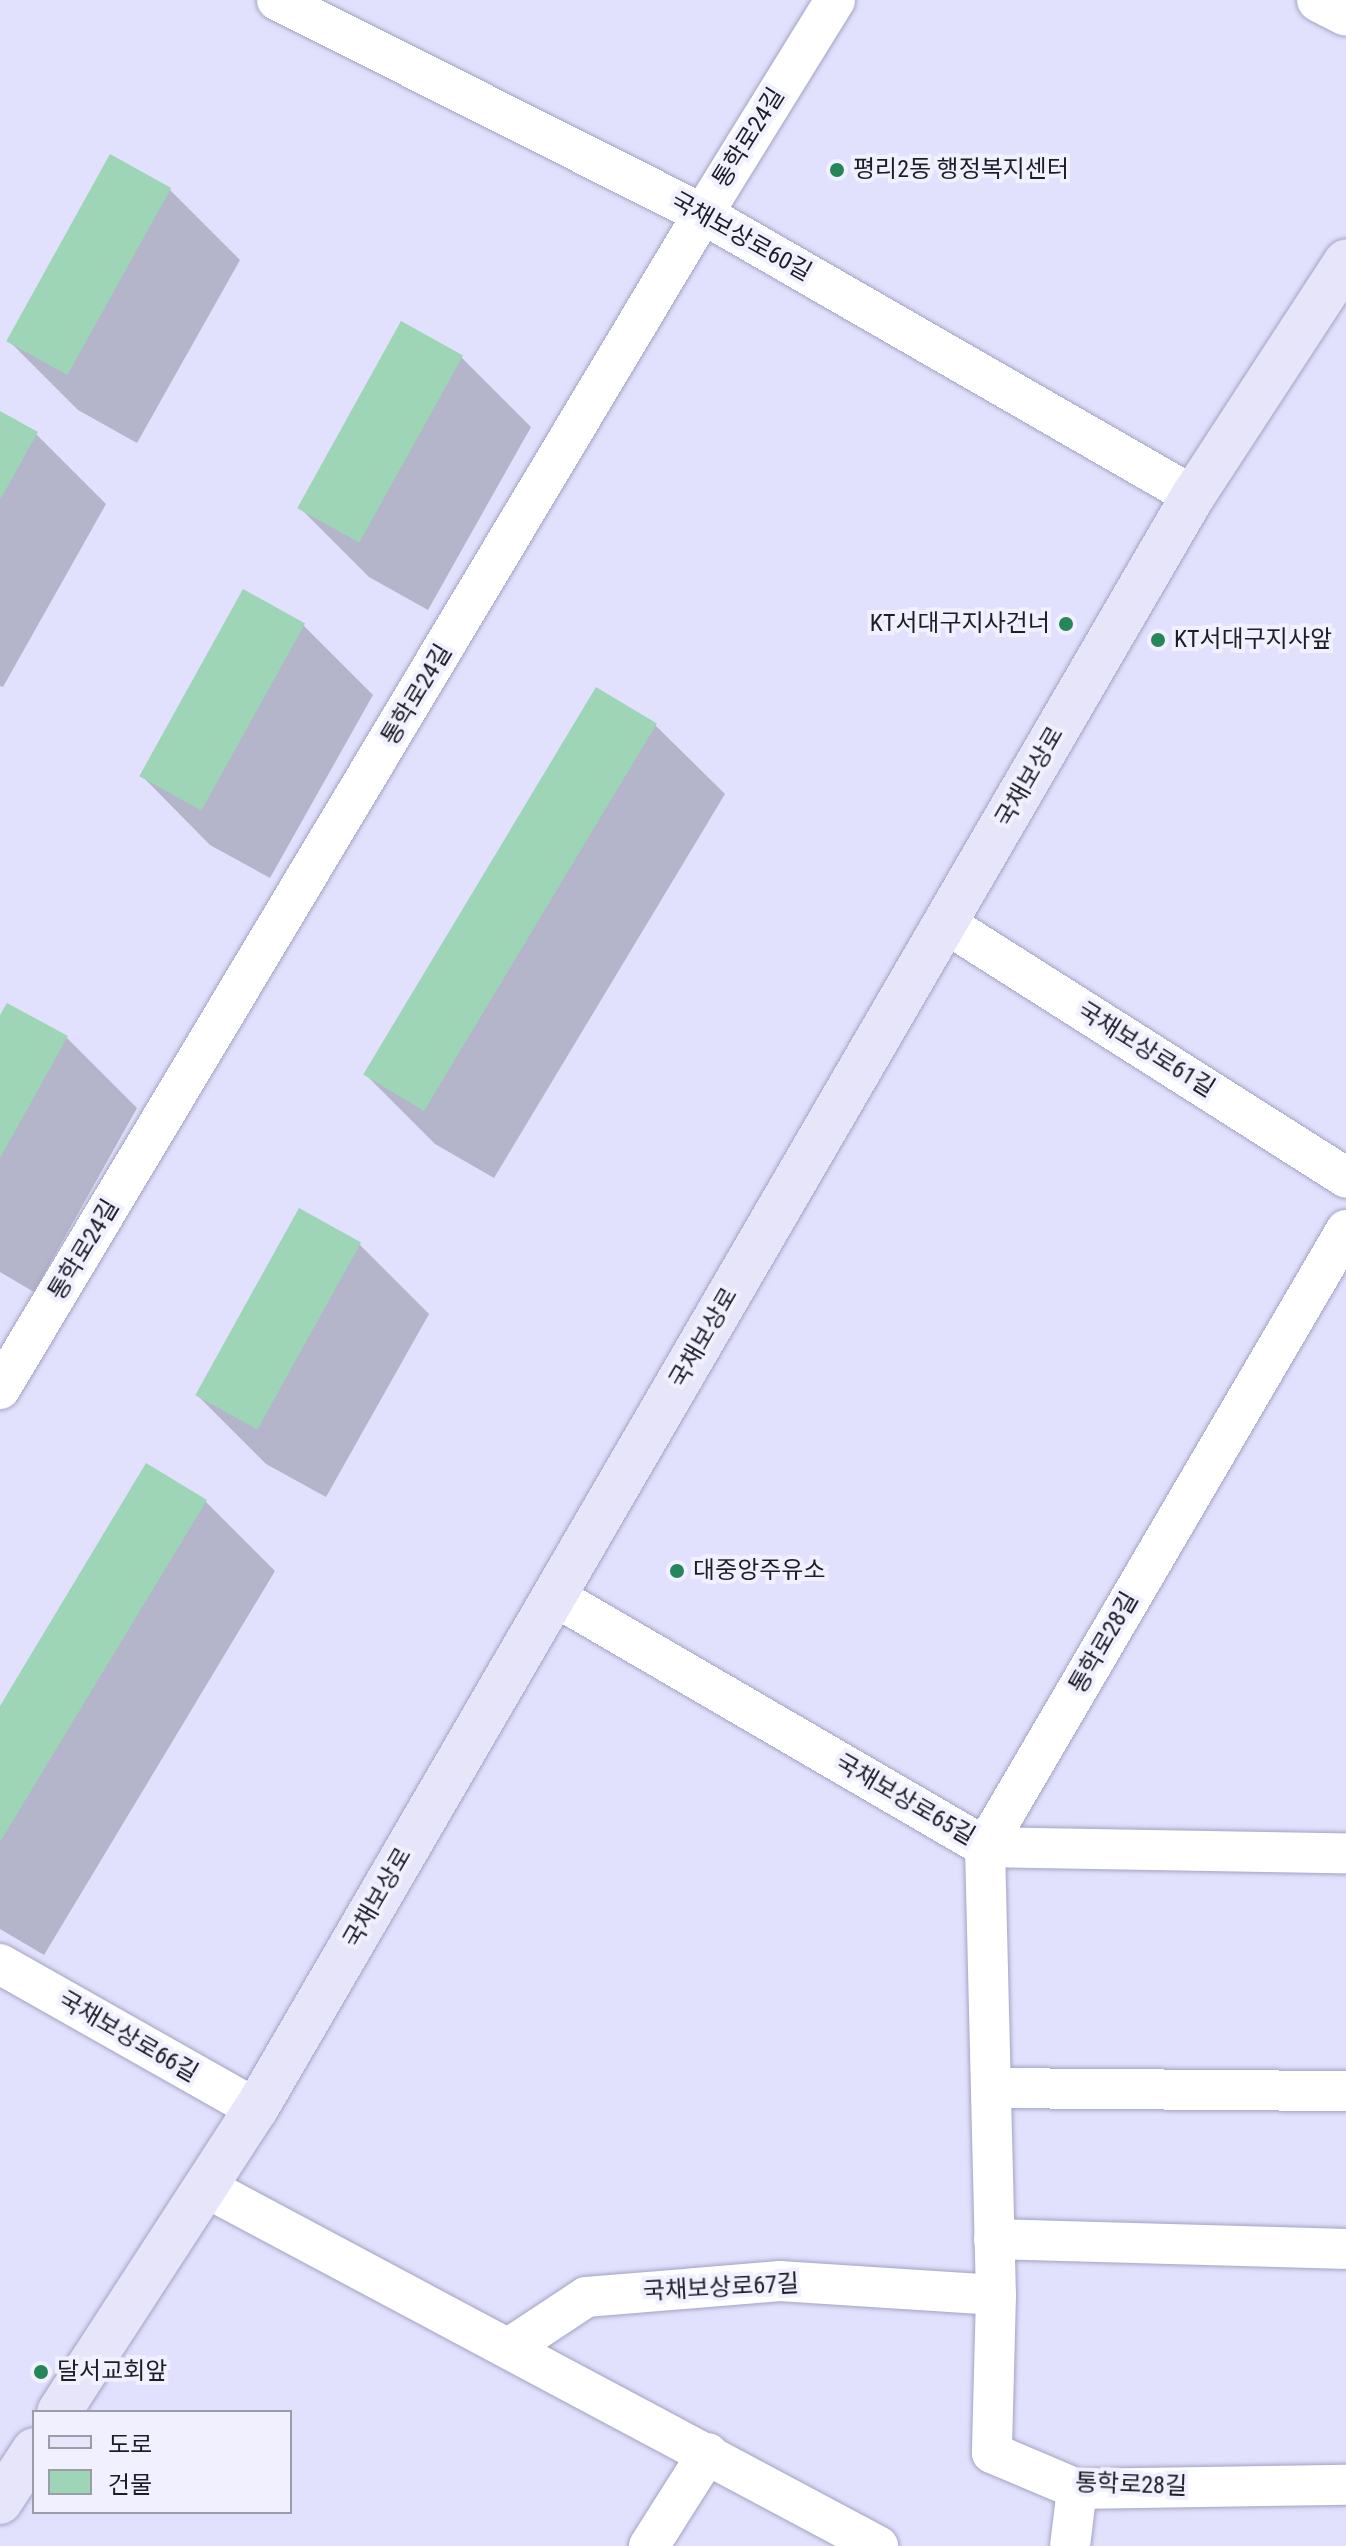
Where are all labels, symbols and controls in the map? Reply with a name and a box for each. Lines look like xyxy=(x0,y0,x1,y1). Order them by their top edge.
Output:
street label: 통학로24길 xyxy=(707,83,791,193)
place label: 평리2동 행정복지센터 xyxy=(853,156,1069,184)
marker: 평리2동 행정복지센터 xyxy=(828,161,846,179)
street label: 국채보상로60길 xyxy=(666,187,816,287)
place label: KT서대구지사건너 xyxy=(870,610,1050,638)
marker: KT서대구지사건너 xyxy=(1057,615,1075,633)
place label: KT서대구지사앞 xyxy=(1174,626,1332,654)
marker: KT서대구지사앞 xyxy=(1149,631,1167,649)
street label: 통학로24길 xyxy=(376,640,458,750)
street label: 국채보상로 xyxy=(990,722,1070,832)
street label: 국채보상로61길 xyxy=(1072,996,1220,1104)
street label: 통학로24길 xyxy=(43,1195,125,1305)
street label: 국채보상로 xyxy=(664,1283,744,1393)
place label: 대중앙주유소 xyxy=(693,1557,825,1585)
marker: 대중앙주유소 xyxy=(668,1562,686,1580)
street label: 통학로28길 xyxy=(1064,1587,1144,1699)
street label: 국채보상로65길 xyxy=(830,1748,980,1852)
street label: 국채보상로 xyxy=(338,1843,418,1953)
street label: 국채보상로66길 xyxy=(53,1985,203,2089)
street label: 국채보상로67길 xyxy=(642,2270,800,2306)
place label: 달서교회앞 xyxy=(57,2358,167,2386)
marker: 달서교회앞 xyxy=(32,2363,50,2381)
legend xyxy=(32,2410,292,2514)
text: 도로 xyxy=(108,2431,152,2459)
street label: 통학로28길 xyxy=(1075,2469,1187,2501)
text: 건물 xyxy=(108,2471,152,2499)

